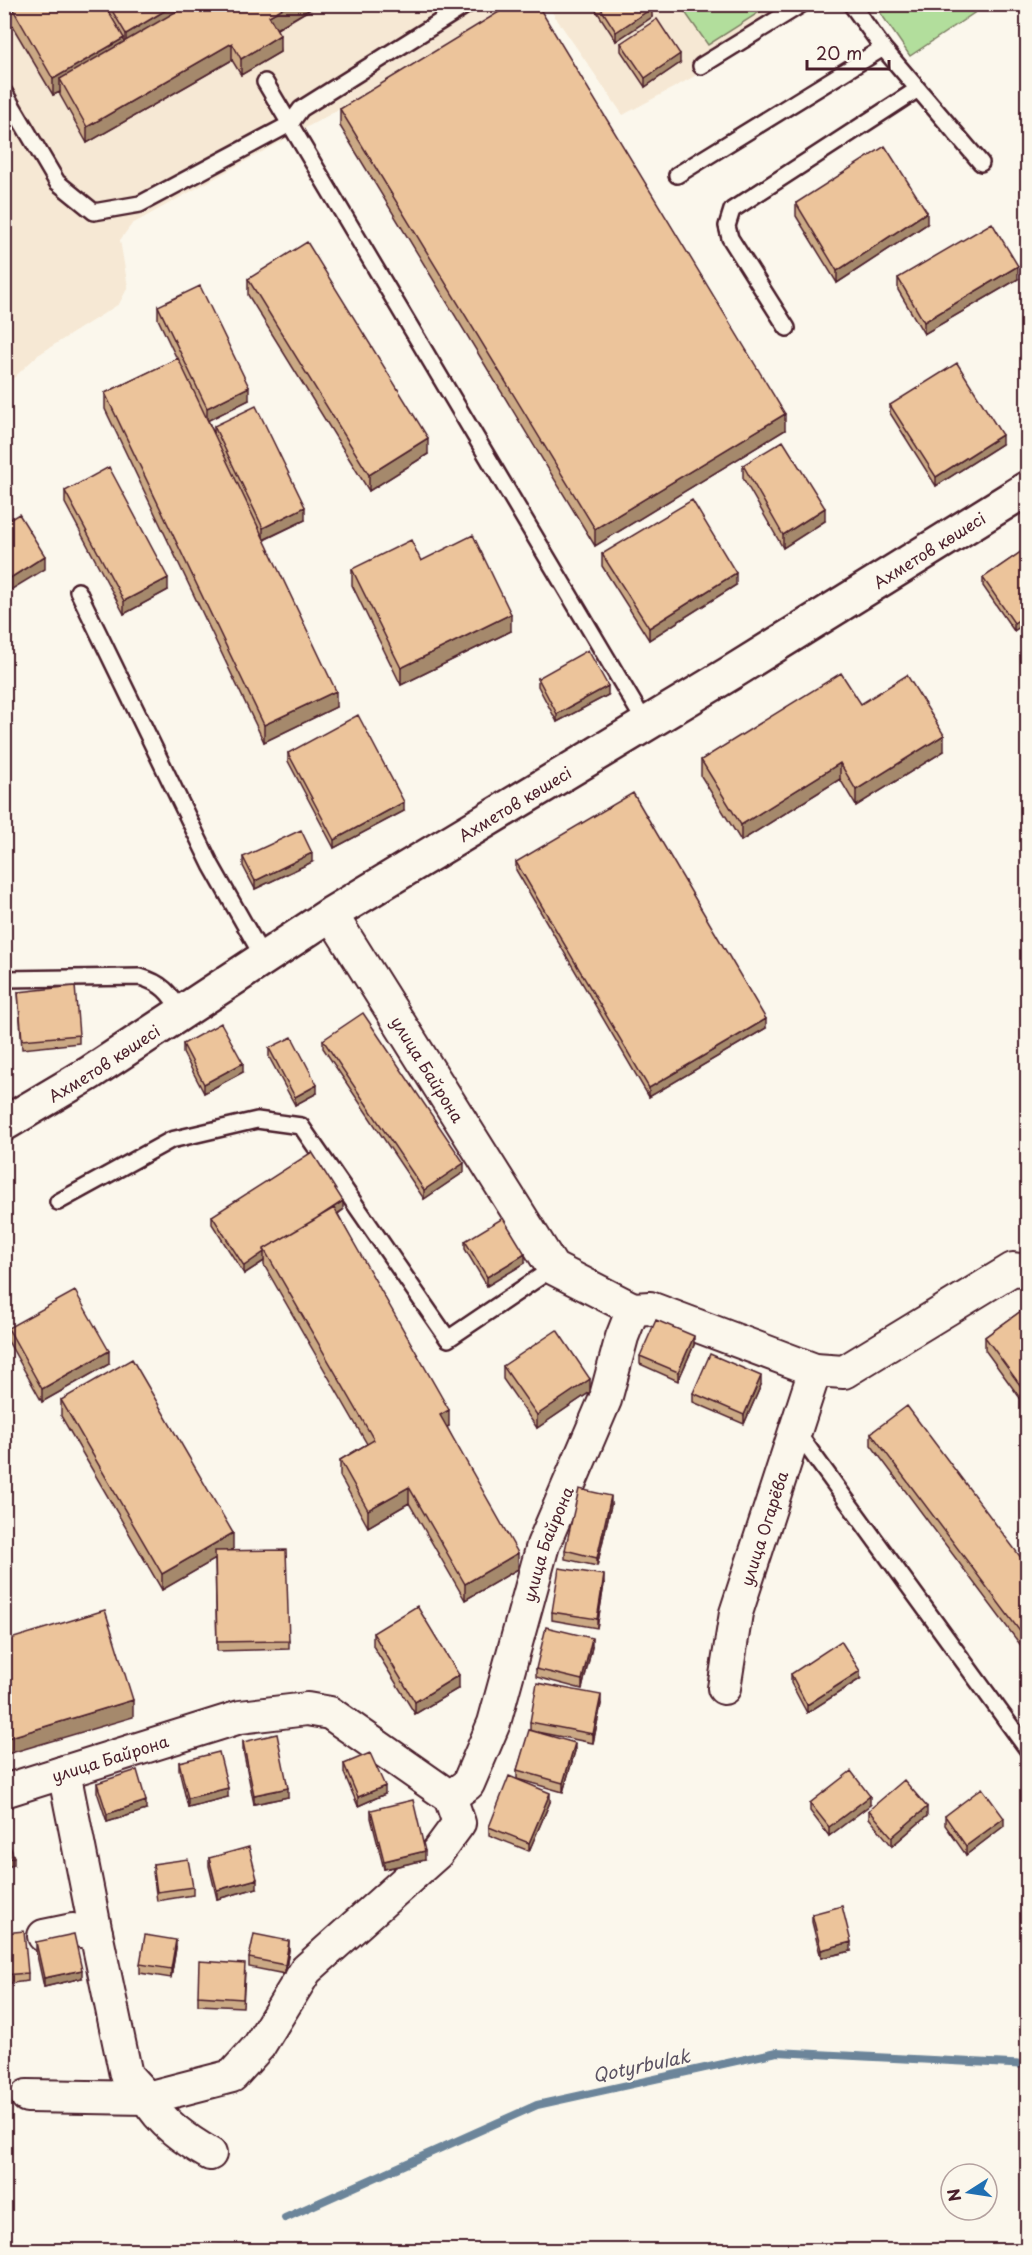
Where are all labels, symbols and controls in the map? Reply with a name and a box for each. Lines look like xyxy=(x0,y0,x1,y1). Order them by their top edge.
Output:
scale bar xyxy=(807,33,890,71)
text: 20 m xyxy=(816,39,862,66)
street label: Ахметов көшесі xyxy=(868,506,990,594)
street label: Ахметов көшесі xyxy=(453,760,576,847)
street label: улица Байрона xyxy=(386,1011,470,1127)
street label: Ахметов көшесі xyxy=(43,1018,164,1107)
street label: улица Огарёва xyxy=(734,1468,793,1589)
street label: улица Байрона xyxy=(516,1482,579,1604)
street label: улица Байрона xyxy=(48,1728,171,1787)
water label: Qotyrbulak xyxy=(590,2041,693,2088)
north arrow xyxy=(939,2162,999,2222)
text: N xyxy=(940,2187,966,2204)

